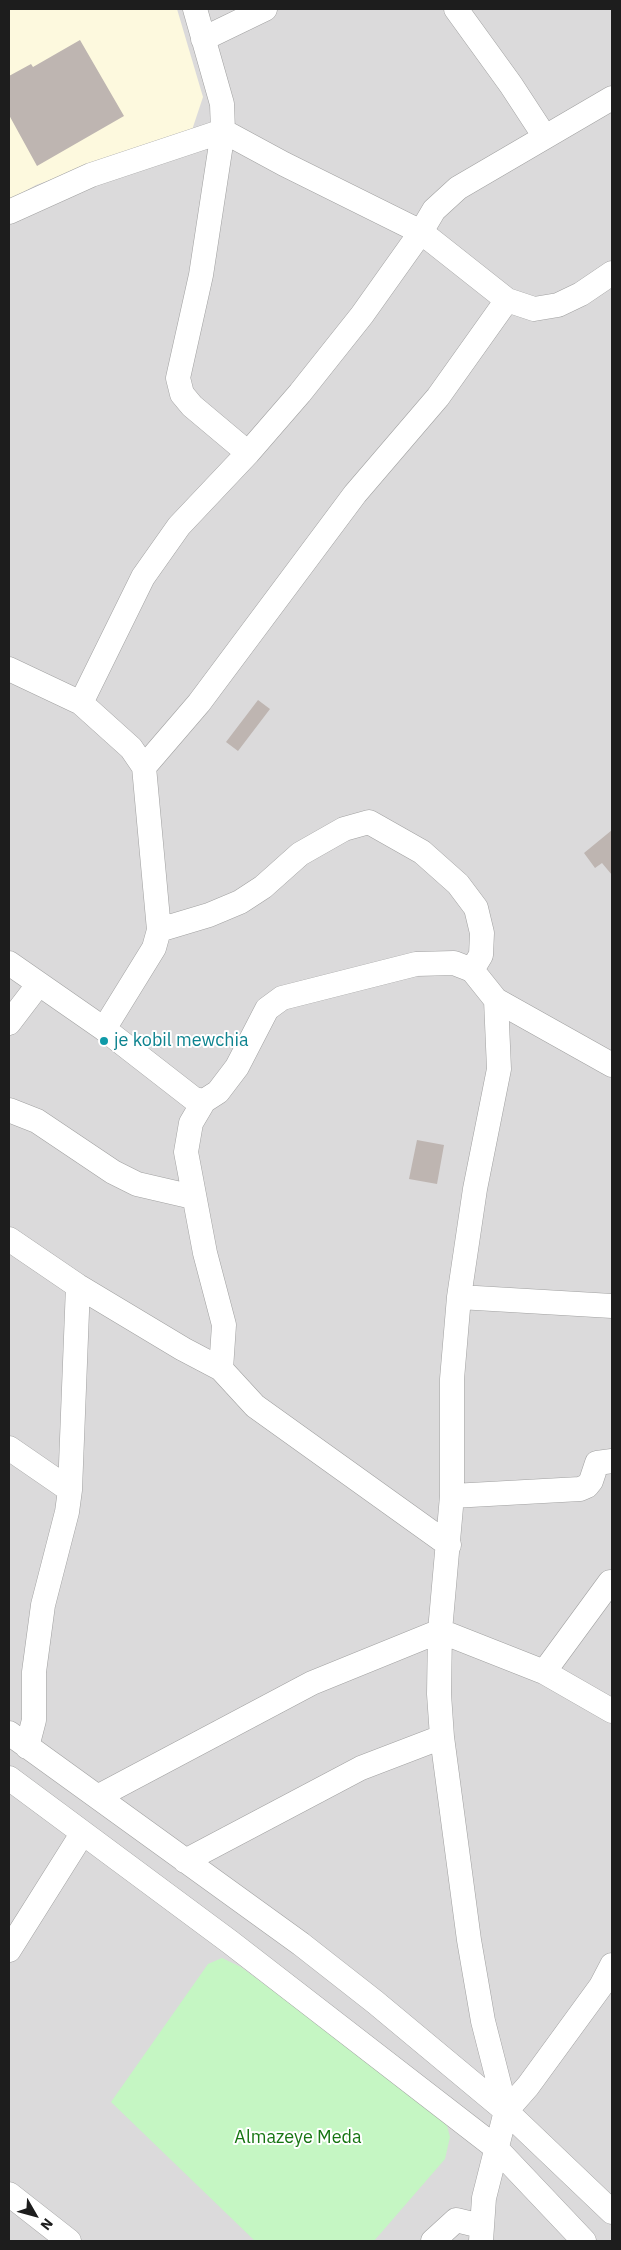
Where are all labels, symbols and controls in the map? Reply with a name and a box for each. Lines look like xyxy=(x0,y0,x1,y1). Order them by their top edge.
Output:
place label: je kobil mewchia xyxy=(114,1030,249,1052)
marker: je kobil mewchia xyxy=(98,1035,110,1047)
park label: Almazeye Meda xyxy=(234,2127,362,2149)
north arrow xyxy=(10,2190,60,2240)
text: N xyxy=(37,2215,57,2234)

